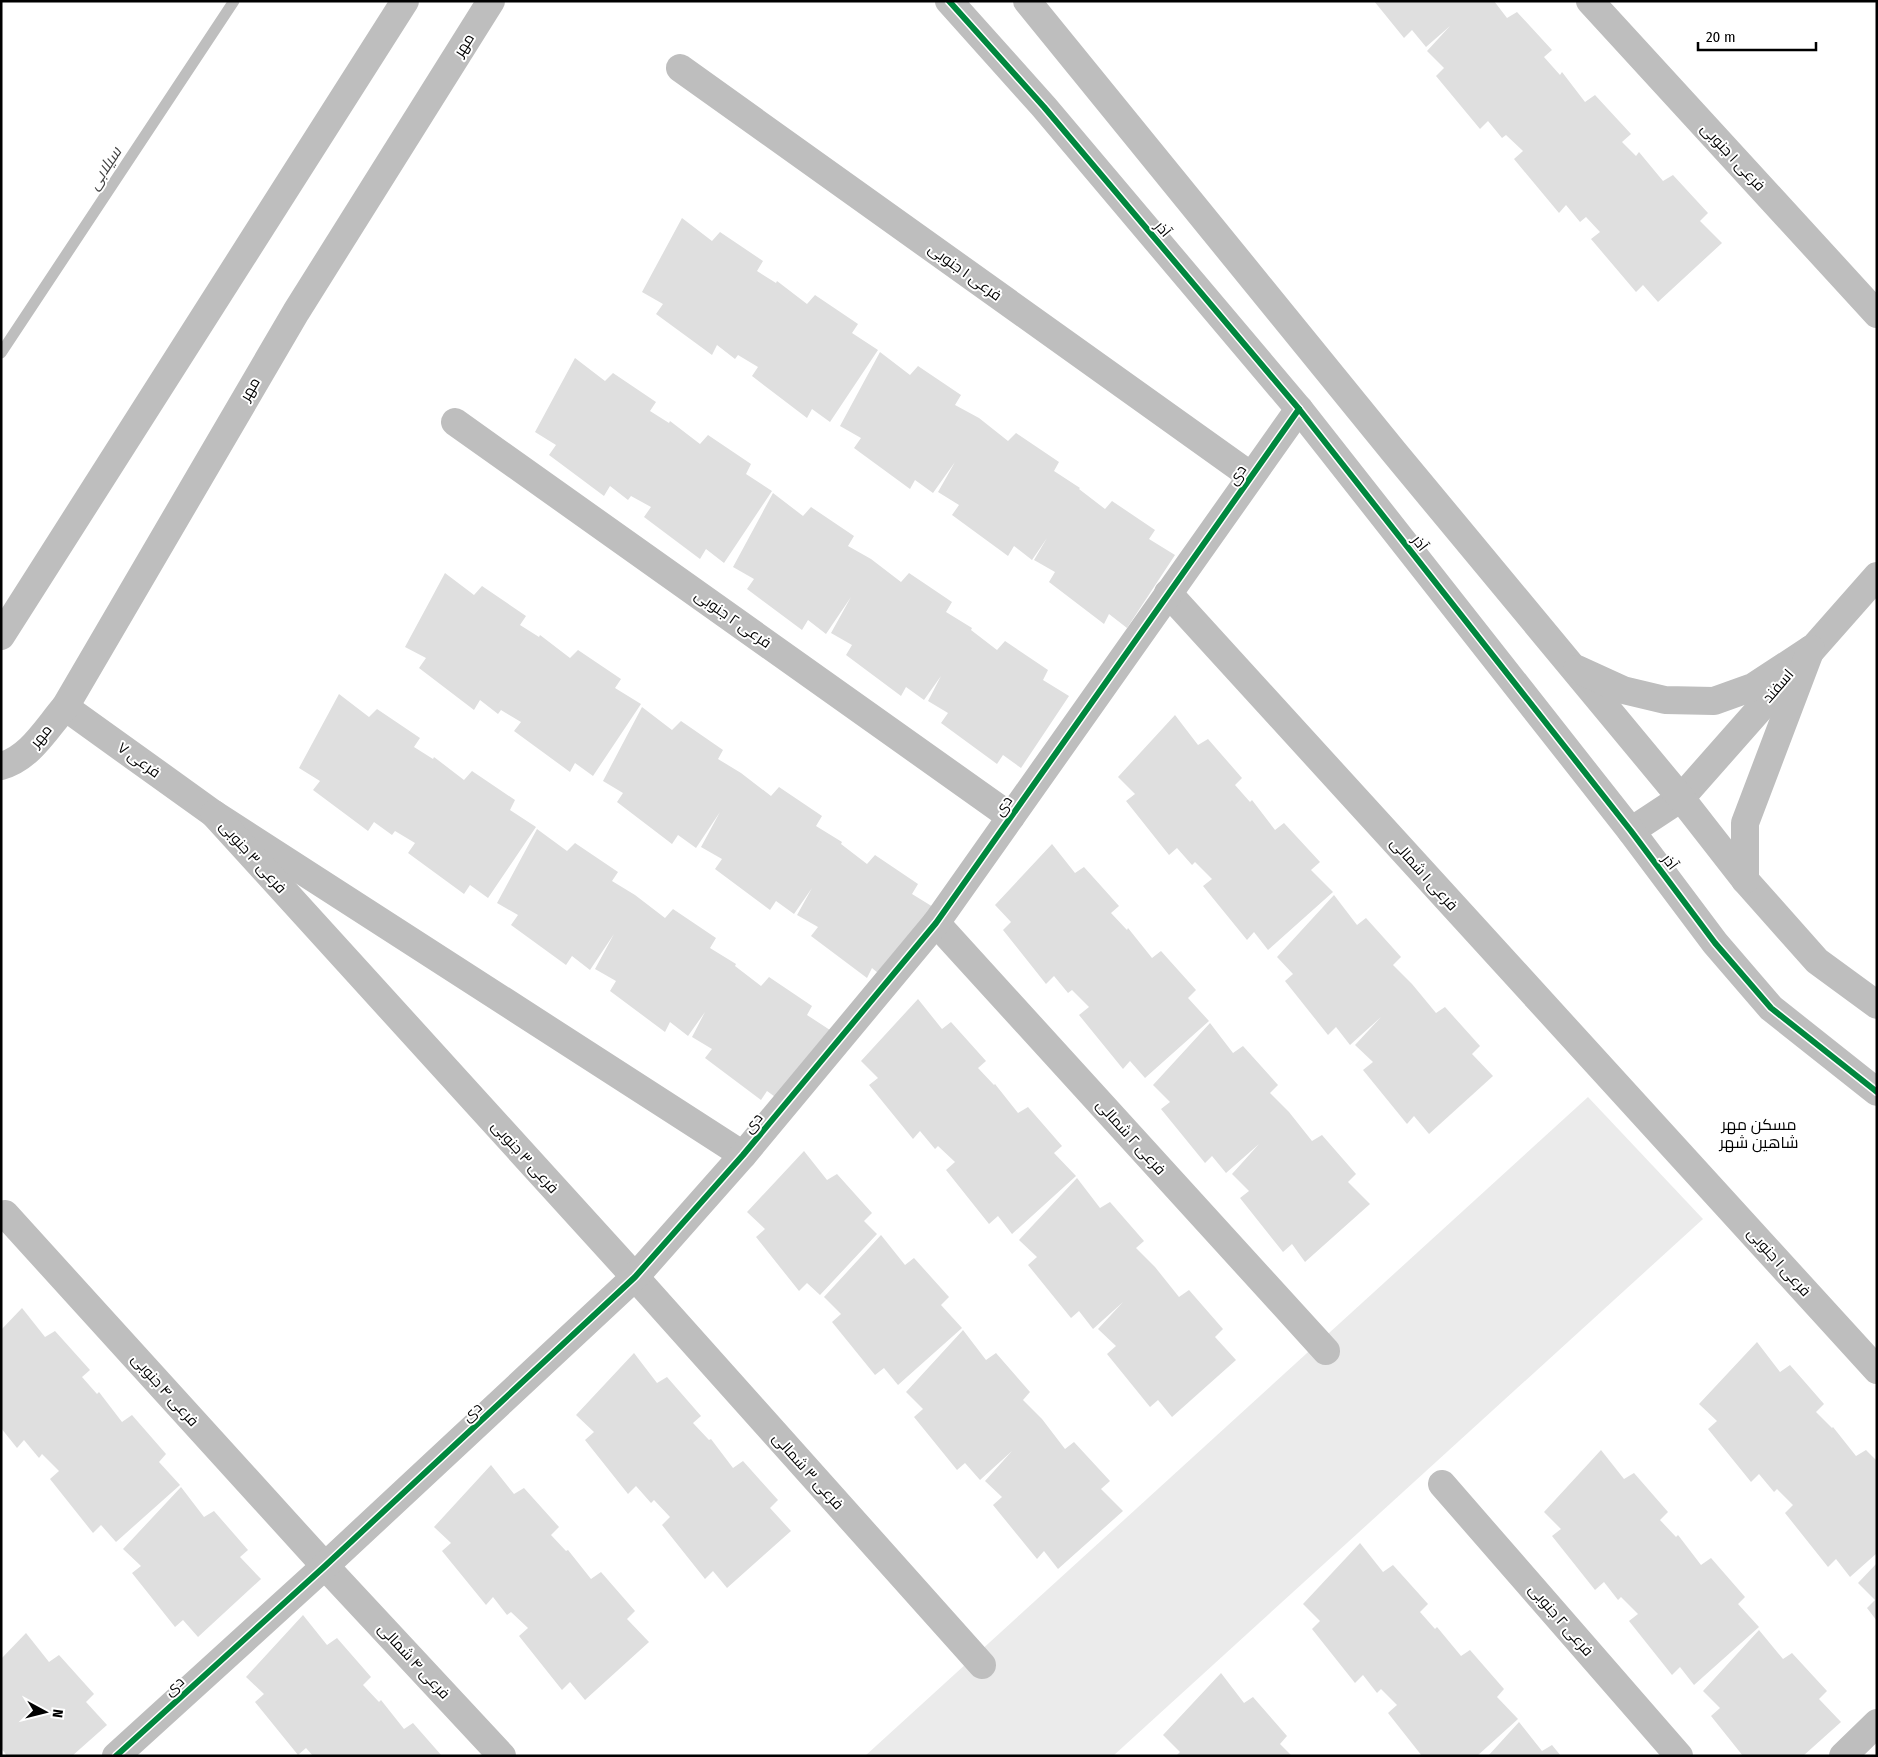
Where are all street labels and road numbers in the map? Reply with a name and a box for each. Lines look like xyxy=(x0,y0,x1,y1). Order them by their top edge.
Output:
street label: مهر xyxy=(449,30,479,61)
street label: فرعی ۱ جنوبی xyxy=(1696,119,1769,195)
street label: آذر xyxy=(1151,217,1175,241)
street label: فرعی ۱ جنوبی xyxy=(924,239,1005,305)
street label: مهر xyxy=(236,374,265,405)
street label: دی xyxy=(1224,461,1251,489)
street label: آذر xyxy=(1408,531,1432,555)
street label: فرعی ۲ جنوبی xyxy=(691,586,775,653)
street label: اسفند xyxy=(1759,666,1797,706)
street label: مهر xyxy=(26,721,56,752)
street label: فرعی ۷ xyxy=(113,738,164,782)
street label: دی xyxy=(990,792,1017,820)
street label: فرعی ۳ جنوبی xyxy=(215,817,290,898)
street label: فرعی ۱ شمالی xyxy=(1386,834,1461,915)
street label: آذر xyxy=(1658,850,1682,873)
street label: فرعی ۲ شمالی xyxy=(1092,1096,1169,1179)
street label: دی xyxy=(739,1109,767,1137)
street label: فرعی ۳ جنوبی xyxy=(487,1117,562,1198)
street label: فرعی ۱ جنوبی xyxy=(1743,1224,1815,1301)
street label: فرعی ۴ جنوبی xyxy=(127,1350,202,1431)
street label: دی xyxy=(458,1398,486,1426)
street label: فرعی ۳ شمالی xyxy=(768,1429,847,1514)
street label: فرعی ۲ جنوبی xyxy=(1524,1580,1597,1660)
street label: فرعی ۴ شمالی xyxy=(374,1619,454,1703)
street label: دی xyxy=(160,1672,188,1700)

